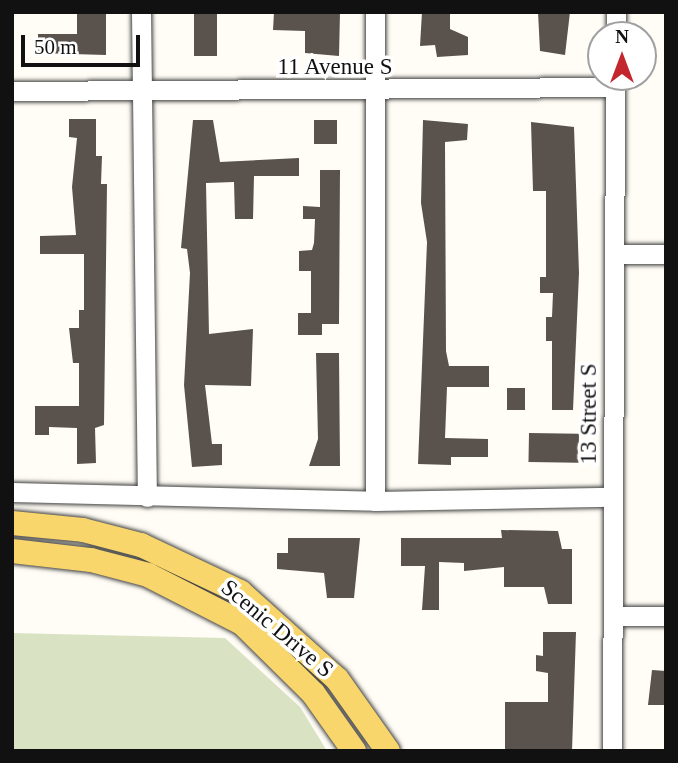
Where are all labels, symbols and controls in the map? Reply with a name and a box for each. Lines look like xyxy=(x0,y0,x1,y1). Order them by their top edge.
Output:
scale bar xyxy=(24,21,144,65)
north arrow xyxy=(587,21,657,91)
text: N xyxy=(615,26,629,47)
text: 50 m xyxy=(34,35,77,59)
street label: 11 Avenue S xyxy=(277,53,393,81)
street label: 13 Street S xyxy=(575,364,603,464)
street label: Scenic Drive S xyxy=(215,574,339,684)

